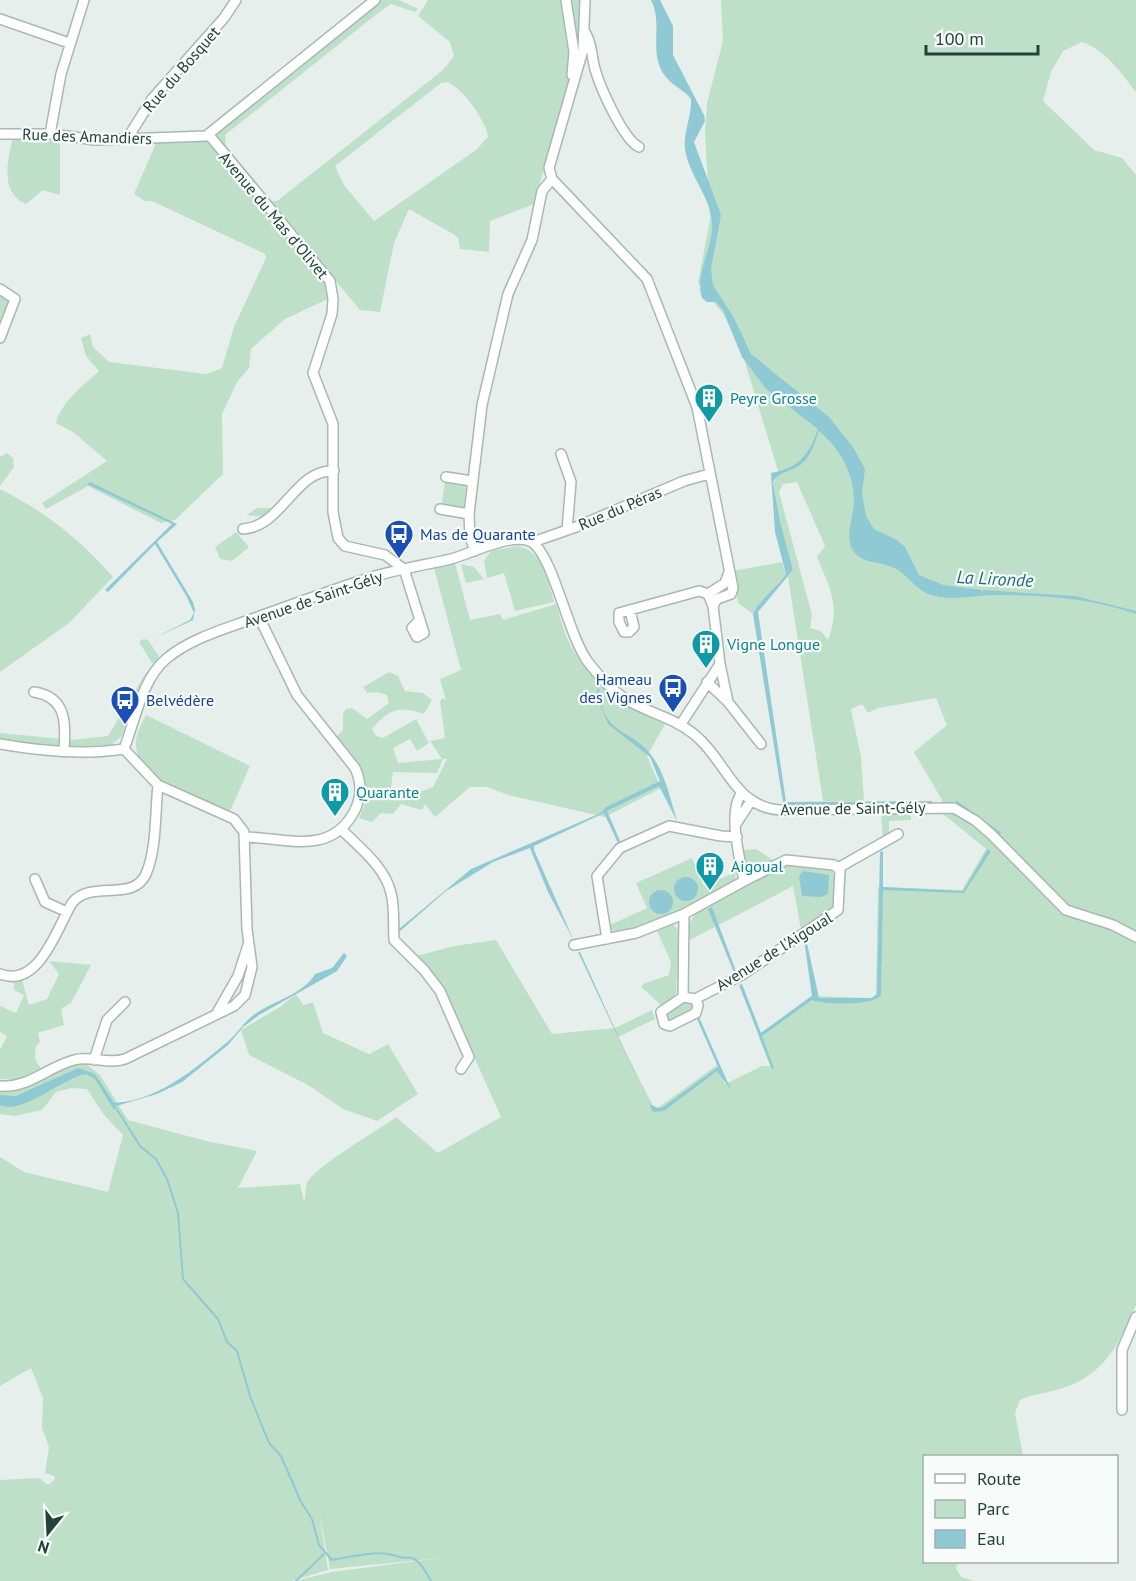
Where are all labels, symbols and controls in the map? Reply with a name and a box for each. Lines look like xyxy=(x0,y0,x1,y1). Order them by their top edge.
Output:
scale bar xyxy=(926,18,1038,56)
street label: Rue du Bosquet xyxy=(138,22,224,116)
text: 100 m xyxy=(935,27,984,50)
street label: Rue des Amandiers xyxy=(22,124,152,148)
street label: Avenue du Mas d'Olivet xyxy=(215,147,333,283)
building icon: Peyre Grosse xyxy=(693,382,725,424)
place label: Peyre Grosse xyxy=(730,388,817,408)
street label: Rue du Péras xyxy=(575,481,665,534)
bus stop icon: Mas de Quarante xyxy=(383,518,415,560)
place label: Mas de Quarante xyxy=(420,524,536,544)
water label: La Lironde xyxy=(956,565,1035,592)
street label: Avenue de Saint-Gély xyxy=(241,566,386,632)
building icon: Vigne Longue xyxy=(690,628,722,670)
place label: Vigne Longue xyxy=(726,634,820,654)
place label: Hameau des Vignes xyxy=(579,669,652,707)
bus stop icon: Hameau des Vignes xyxy=(657,672,689,714)
bus stop icon: Belvédère xyxy=(109,684,141,726)
place label: Belvédère xyxy=(146,690,214,710)
building icon: Quarante xyxy=(319,776,351,818)
place label: Quarante xyxy=(356,782,419,802)
street label: Avenue de Saint-Gély xyxy=(780,797,926,819)
building icon: Aigoual xyxy=(694,850,726,892)
place label: Aigoual xyxy=(731,856,783,876)
street label: Avenue de l'Aigoual xyxy=(712,907,836,995)
legend xyxy=(923,1455,1118,1563)
text: Route xyxy=(977,1467,1021,1490)
text: Parc xyxy=(977,1497,1010,1520)
north arrow xyxy=(18,1503,78,1563)
text: Eau xyxy=(977,1527,1005,1550)
text: N xyxy=(35,1536,51,1558)

